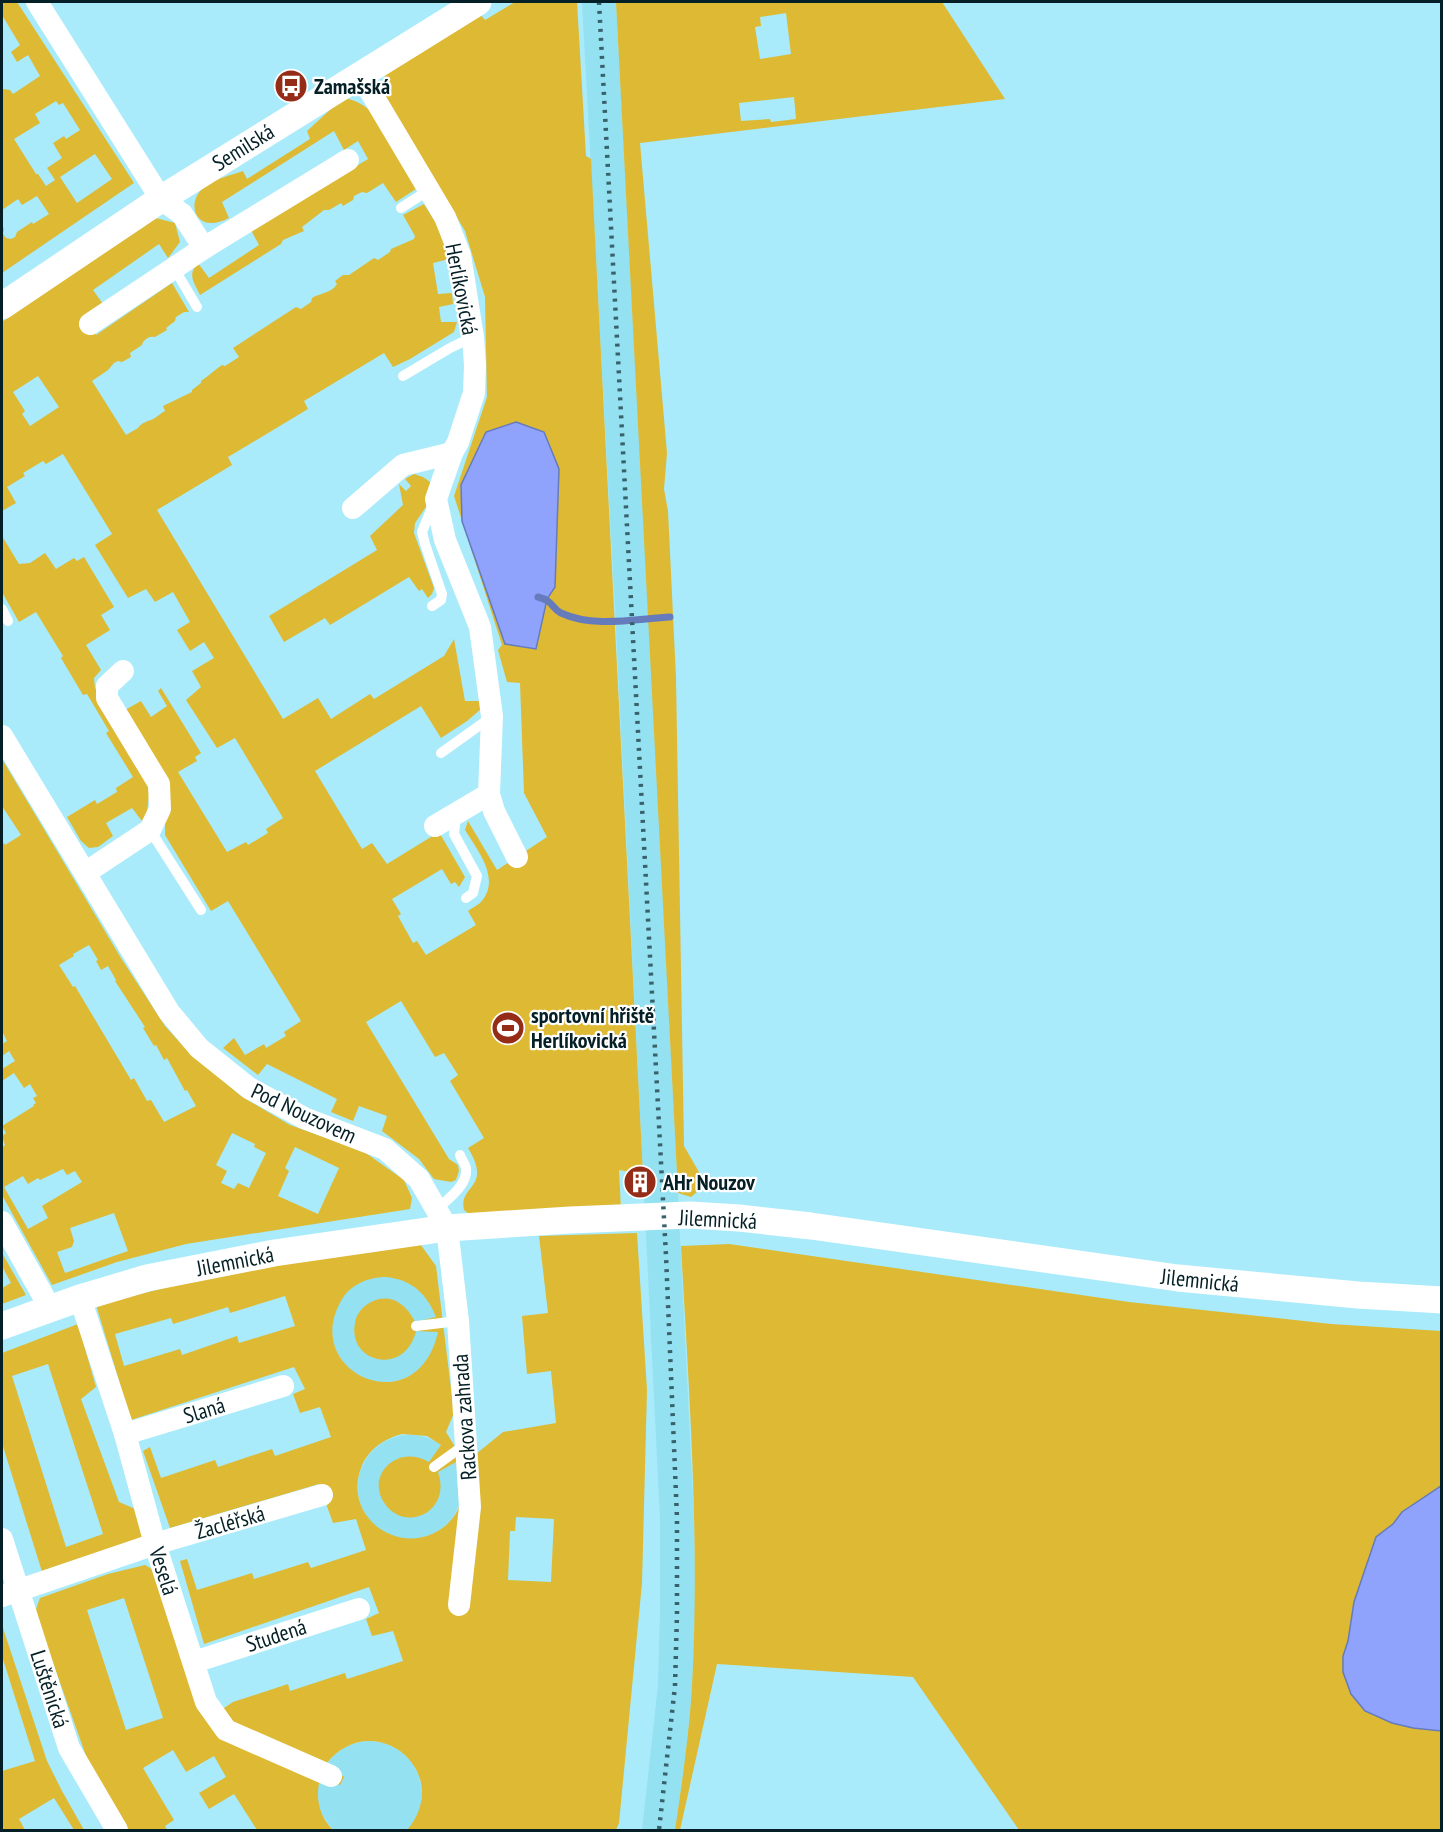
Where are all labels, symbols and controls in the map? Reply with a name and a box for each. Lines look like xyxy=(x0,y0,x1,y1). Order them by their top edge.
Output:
bus stop icon: Zamašská xyxy=(273,68,309,104)
place label: Zamašská xyxy=(314,72,390,100)
street label: Semilská xyxy=(207,117,279,177)
street label: Herlíkovická xyxy=(439,241,485,337)
place label: sportovní hřiště Herlíkovická xyxy=(531,1001,654,1054)
sports icon: sportovní hřiště Herlíkovická xyxy=(490,1010,526,1046)
street label: Pod Nouzovem xyxy=(247,1076,361,1150)
building icon: AHr Nouzov xyxy=(622,1164,658,1200)
place label: AHr Nouzov xyxy=(662,1168,756,1196)
street label: Jilemnická xyxy=(677,1203,758,1235)
street label: Jilemnická xyxy=(193,1240,276,1282)
street label: Jilemnická xyxy=(1159,1262,1240,1298)
street label: Rackova zahrada xyxy=(446,1353,482,1481)
street label: Slaná xyxy=(180,1390,228,1430)
street label: Žacléřská xyxy=(192,1499,268,1545)
street label: Veselá xyxy=(143,1543,185,1598)
street label: Studená xyxy=(242,1612,310,1658)
street label: Luštěnická xyxy=(24,1646,76,1732)

